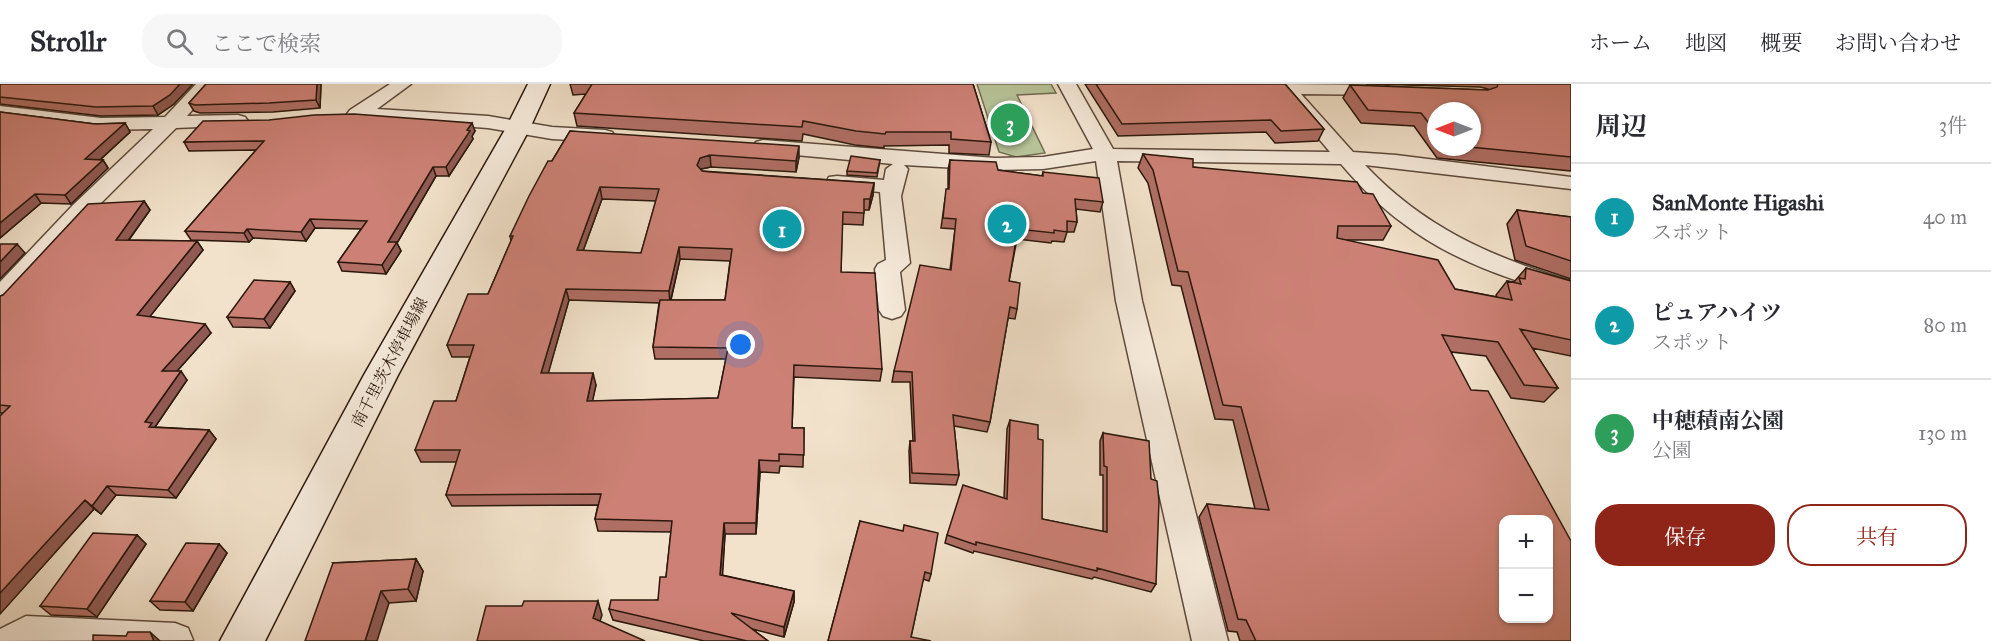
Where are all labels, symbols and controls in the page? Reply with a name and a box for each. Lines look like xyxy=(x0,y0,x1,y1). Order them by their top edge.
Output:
search box xyxy=(142,14,562,68)
text: Strollr xyxy=(30,24,106,59)
icon: search xyxy=(163,25,196,58)
text: ここで検索 xyxy=(211,30,321,57)
text: ホーム xyxy=(1589,30,1652,56)
text: 地図 xyxy=(1685,30,1727,56)
text: 概要 xyxy=(1760,30,1802,56)
text: お問い合わせ xyxy=(1835,30,1961,56)
pin: 3 xyxy=(990,100,1030,146)
north arrow xyxy=(1427,102,1481,156)
text: 周辺 xyxy=(1595,110,1647,142)
text: 3件 xyxy=(1939,113,1967,137)
text: SanMonte Higashi xyxy=(1652,189,1824,216)
pin: 2 xyxy=(988,202,1026,246)
text: 1 xyxy=(1611,205,1618,229)
text: 40 m xyxy=(1923,205,1967,229)
pin: 1 xyxy=(762,206,802,252)
text: スポット xyxy=(1652,220,1732,244)
street label: 南千里茨木停車場線 xyxy=(347,294,432,430)
text: ピュアハイツ xyxy=(1652,299,1782,326)
text: 2 xyxy=(1610,313,1619,337)
text: 80 m xyxy=(1924,313,1967,337)
your location xyxy=(726,330,755,359)
text: スポット xyxy=(1652,330,1732,354)
text: 中穂積南公園 xyxy=(1652,407,1784,434)
text: 3 xyxy=(1611,421,1619,445)
text: 130 m xyxy=(1918,421,1967,445)
text: 公園 xyxy=(1652,438,1692,462)
button: 保存 xyxy=(1595,504,1775,566)
button: 共有 xyxy=(1787,504,1967,566)
map controls xyxy=(1499,515,1553,623)
button: + xyxy=(1499,515,1553,569)
button: − xyxy=(1499,569,1553,623)

